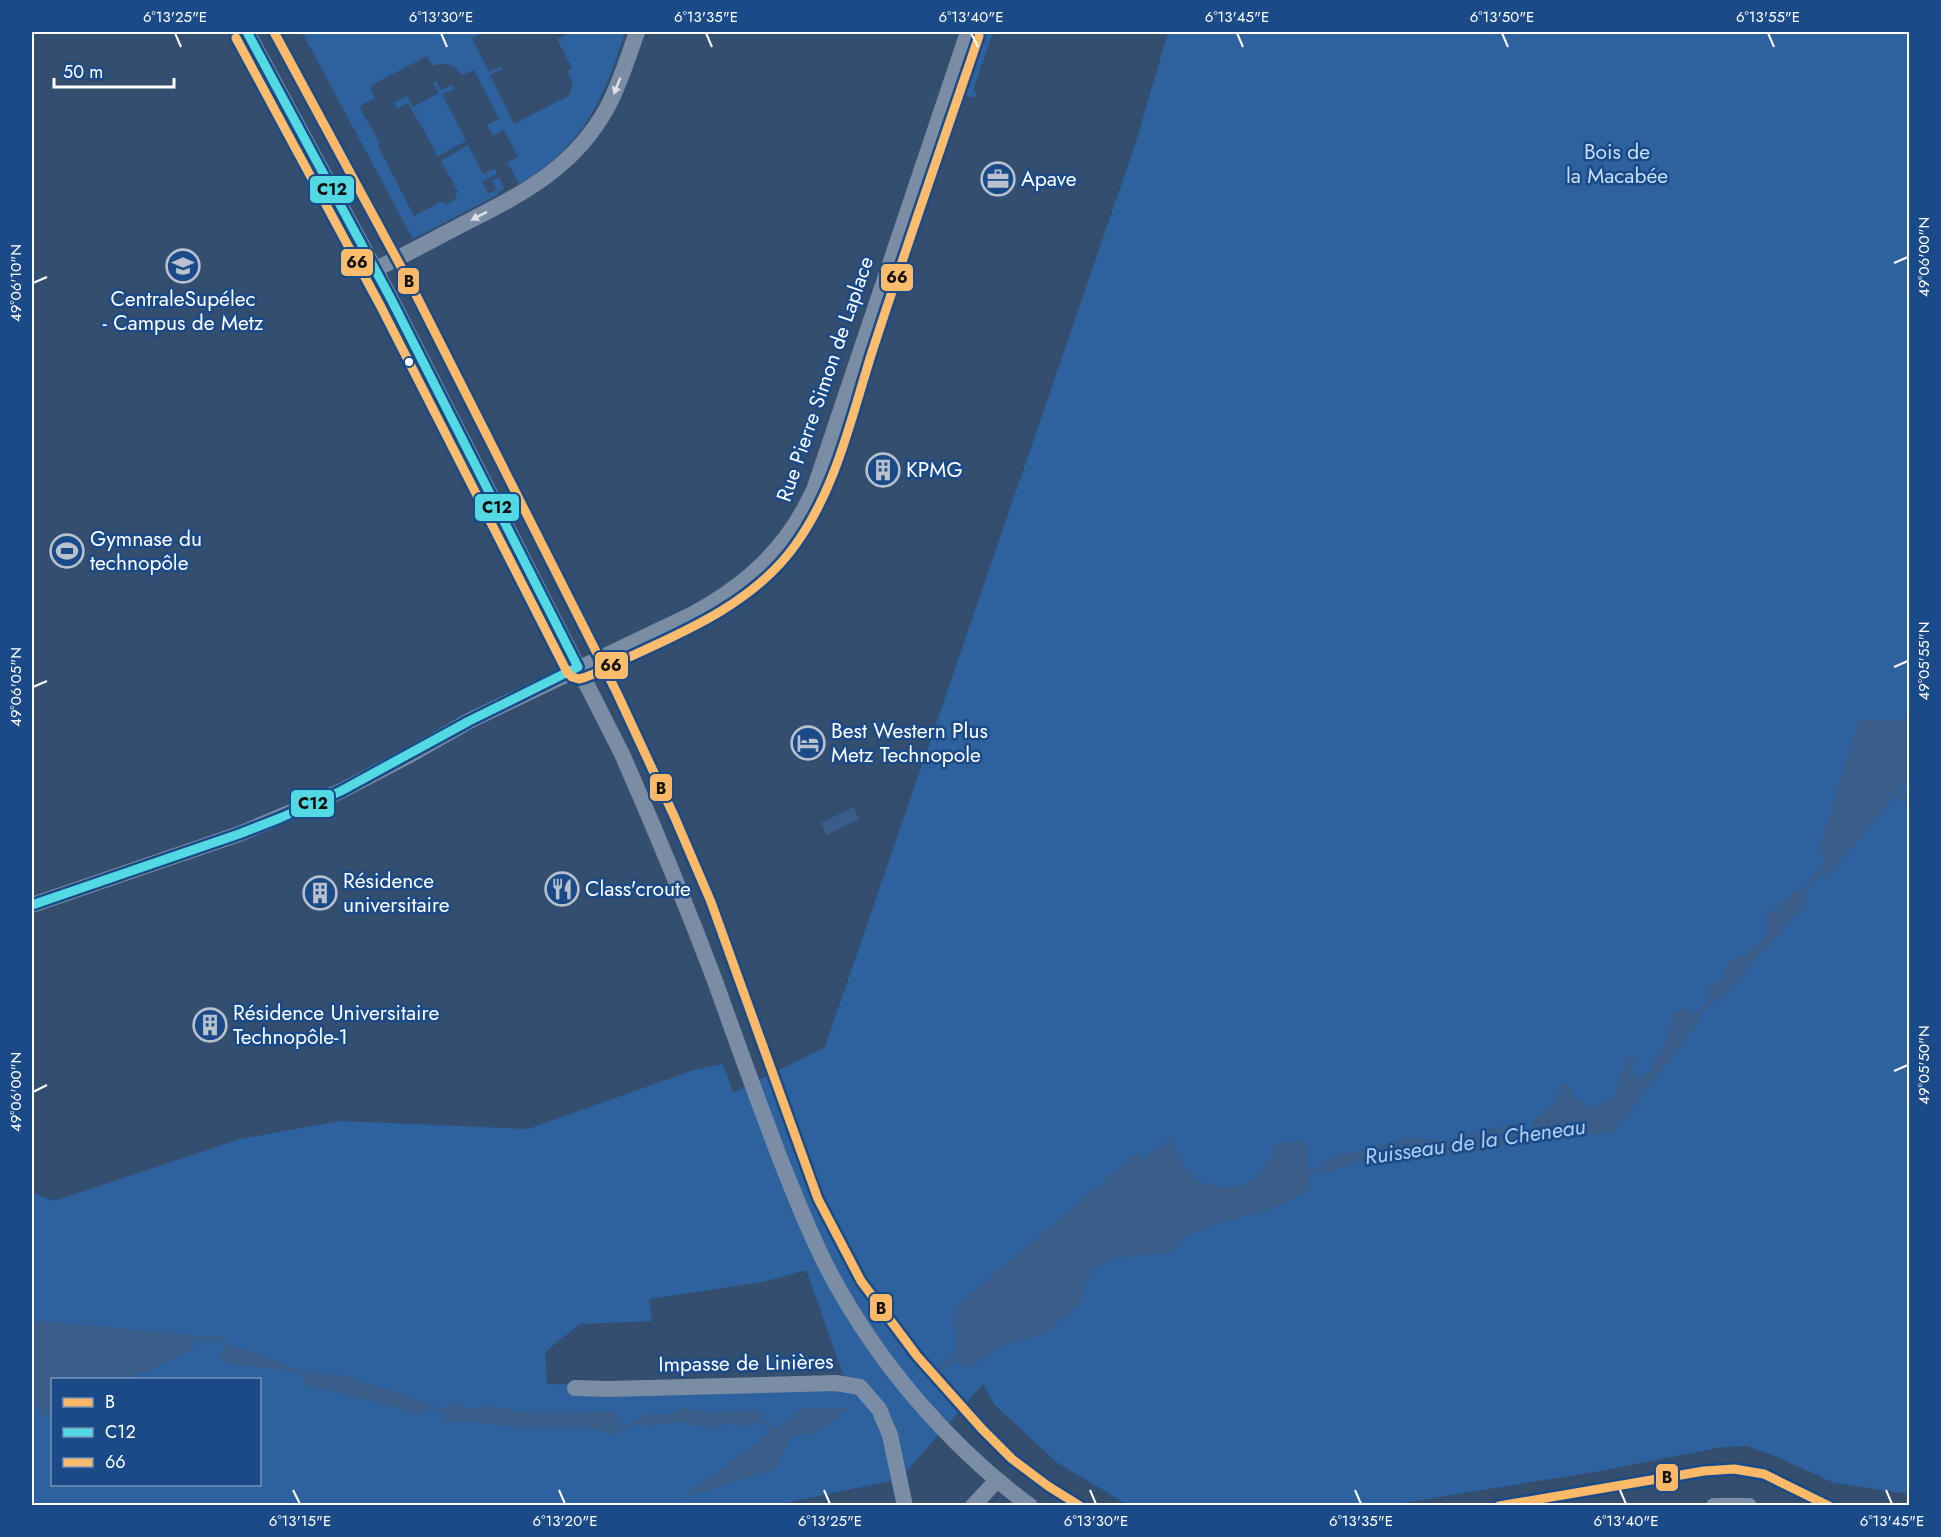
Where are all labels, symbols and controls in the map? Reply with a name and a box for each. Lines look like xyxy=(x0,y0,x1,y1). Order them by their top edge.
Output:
text: 6°13'25"E xyxy=(143,6,207,28)
text: 6°13'30"E xyxy=(409,6,473,28)
text: 6°13'35"E xyxy=(674,6,738,28)
text: 6°13'40"E xyxy=(939,6,1004,28)
text: 6°13'45"E xyxy=(1205,6,1269,28)
text: 6°13'50"E xyxy=(1470,6,1534,28)
text: 6°13'55"E xyxy=(1736,6,1800,28)
scale bar xyxy=(54,51,174,89)
text: 50 m xyxy=(63,59,103,85)
one-way arrow xyxy=(612,78,622,96)
park label: Bois de la Macabée xyxy=(1566,137,1668,191)
office icon: Apave xyxy=(980,161,1016,197)
place label: Apave xyxy=(1021,164,1077,194)
line badge: C12 xyxy=(309,175,355,204)
text: C12 xyxy=(317,178,347,201)
one-way arrow xyxy=(470,212,487,221)
text: 49°06'00"N xyxy=(1913,217,1935,297)
text: 49°06'10"N xyxy=(5,244,27,322)
school or university icon: CentraleSupélec - Campus de Metz xyxy=(165,248,201,284)
line badge: 66 xyxy=(340,248,374,277)
text: 66 xyxy=(346,251,368,274)
street label: Rue Pierre Simon de Laplace xyxy=(769,252,881,506)
line badge: 66 xyxy=(880,263,914,292)
text: 66 xyxy=(886,266,908,289)
line badge: B xyxy=(397,267,420,295)
text: B xyxy=(404,270,414,293)
place label: CentraleSupélec - Campus de Metz xyxy=(103,284,264,338)
unlabelled marker xyxy=(403,356,415,368)
building icon: KPMG xyxy=(865,452,901,488)
place label: KPMG xyxy=(906,455,963,485)
line badge: C12 xyxy=(474,493,520,522)
text: C12 xyxy=(482,496,512,519)
place label: Gymnase du technopôle xyxy=(90,524,202,578)
sports icon: Gymnase du technopôle xyxy=(49,533,85,569)
text: 49°05'55"N xyxy=(1913,622,1935,700)
text: 49°06'05"N xyxy=(5,647,27,727)
line badge: 66 xyxy=(594,651,629,680)
text: 66 xyxy=(600,654,622,677)
place label: Best Western Plus Metz Technopole xyxy=(831,716,988,770)
hotel icon: Best Western Plus Metz Technopole xyxy=(790,725,826,761)
line badge: B xyxy=(649,773,673,802)
text: B xyxy=(656,777,666,800)
line badge: C12 xyxy=(290,789,335,818)
text: C12 xyxy=(298,792,328,815)
place label: Résidence universitaire xyxy=(343,866,450,920)
restaurant icon: Class'croute xyxy=(544,871,580,907)
place label: Class'croute xyxy=(585,874,691,904)
building icon: Résidence universitaire xyxy=(302,875,338,911)
place label: Résidence Universitaire Technopôle-1 xyxy=(233,998,439,1052)
building icon: Résidence Universitaire Technopôle-1 xyxy=(192,1007,228,1043)
text: 49°05'50"N xyxy=(1913,1025,1935,1105)
text: 49°06'00"N xyxy=(5,1052,27,1132)
water label: Ruisseau de la Cheneau xyxy=(1362,1110,1588,1172)
line badge: B xyxy=(869,1293,893,1322)
text: B xyxy=(876,1297,886,1320)
street label: Impasse de Linières xyxy=(658,1346,834,1380)
legend xyxy=(51,1378,261,1486)
text: B xyxy=(105,1389,115,1415)
text: C12 xyxy=(105,1419,136,1445)
text: 66 xyxy=(105,1449,126,1475)
line badge: B xyxy=(1655,1463,1679,1492)
text: B xyxy=(1662,1466,1672,1489)
text: 6°13'15"E xyxy=(269,1510,331,1532)
text: 6°13'20"E xyxy=(533,1510,597,1532)
text: 6°13'25"E xyxy=(798,1510,862,1532)
text: 6°13'30"E xyxy=(1064,1510,1128,1532)
text: 6°13'35"E xyxy=(1329,1510,1393,1532)
text: 6°13'40"E xyxy=(1594,1510,1659,1532)
text: 6°13'45"E xyxy=(1860,1510,1924,1532)

